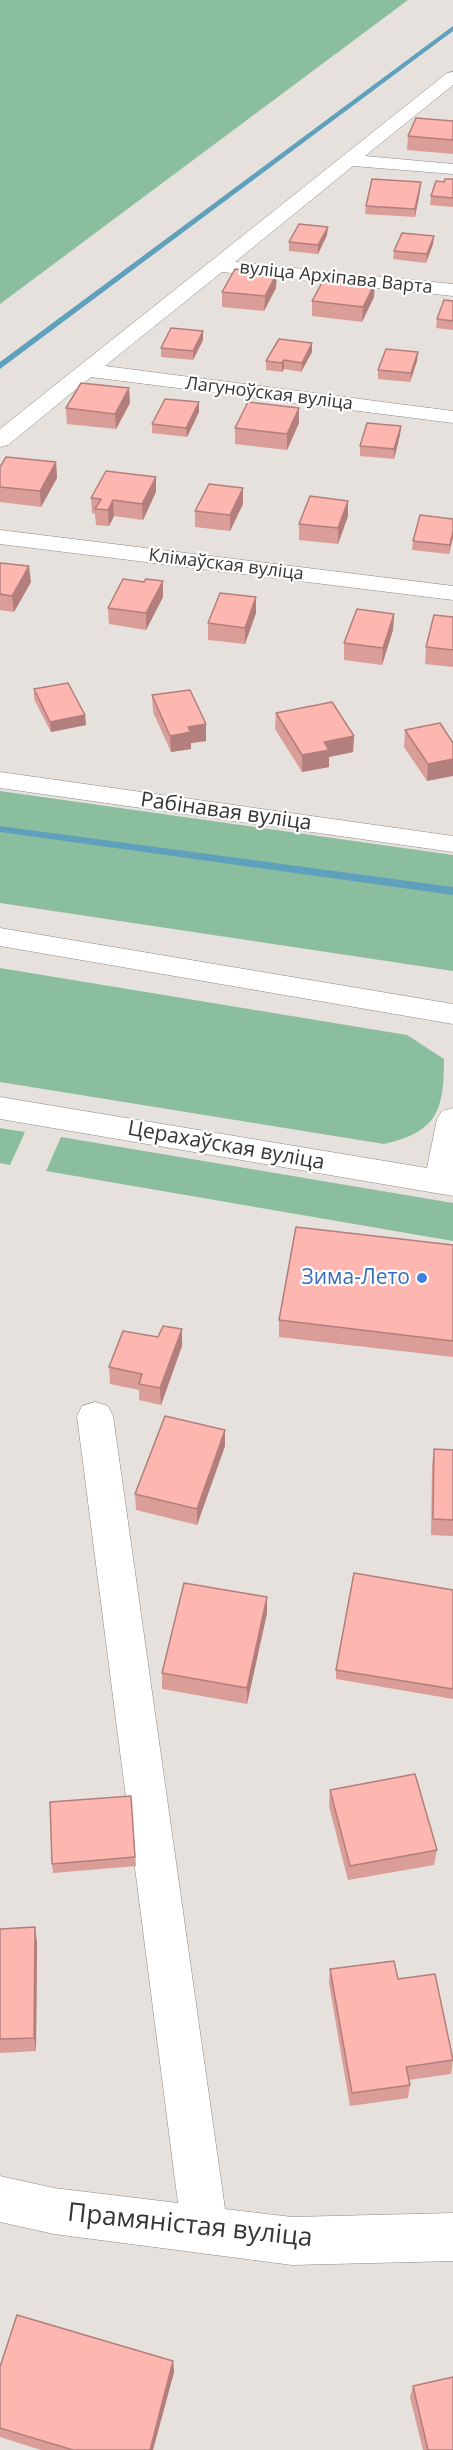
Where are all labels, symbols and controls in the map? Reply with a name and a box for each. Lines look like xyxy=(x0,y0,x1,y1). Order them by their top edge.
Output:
street label: вуліца Архіпава Варта xyxy=(239,257,433,299)
street label: Лагуноўская вуліца xyxy=(184,373,354,415)
street label: Клімаўская вуліца xyxy=(147,545,305,585)
street label: Рабінавая вуліца xyxy=(139,788,313,836)
street label: Церахаўская вуліца xyxy=(126,1116,326,1176)
place label: Зима-Лето xyxy=(302,1265,410,1291)
marker: Зима-Лето xyxy=(415,1271,429,1285)
street label: Прамяністая вуліца xyxy=(66,2198,314,2254)

